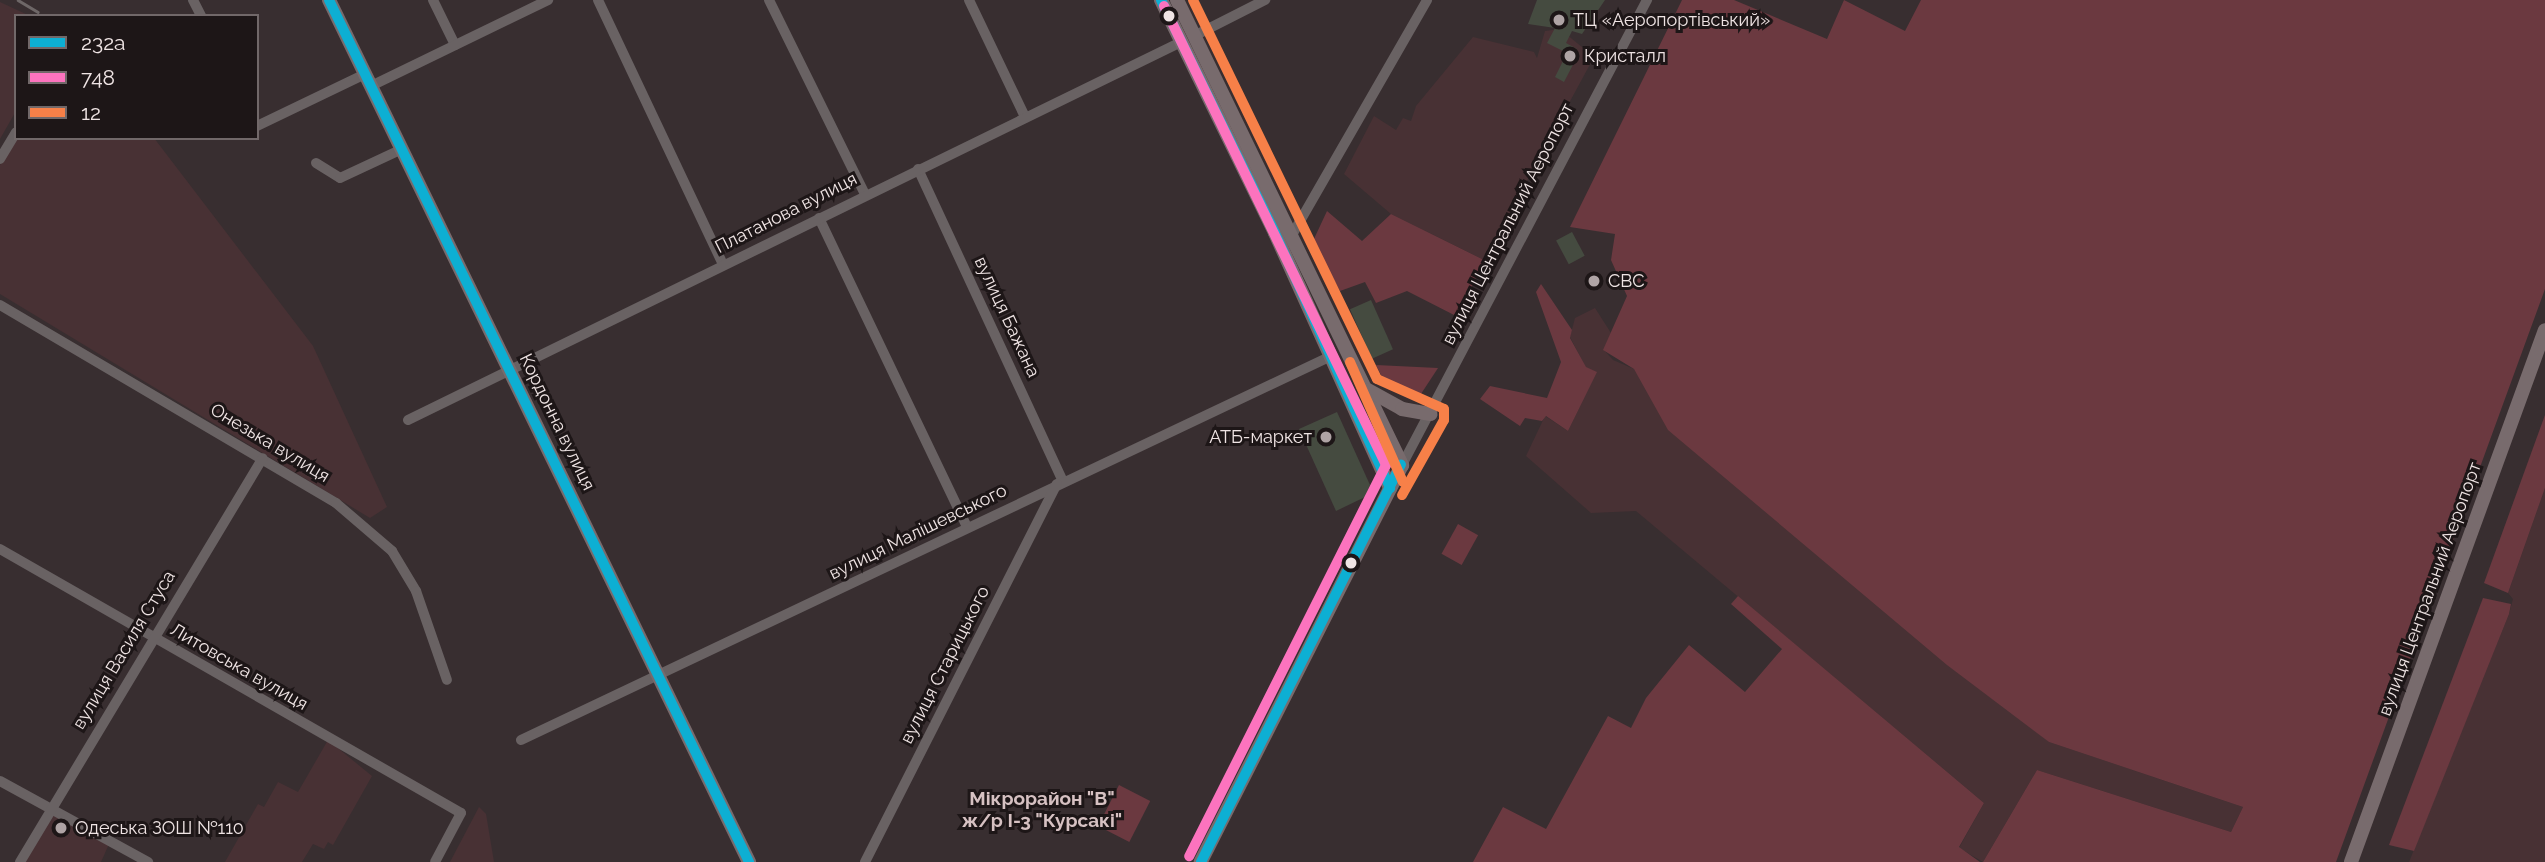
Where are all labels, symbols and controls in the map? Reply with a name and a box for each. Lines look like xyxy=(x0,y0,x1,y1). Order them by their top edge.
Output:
unlabelled marker xyxy=(1162,9,1176,23)
place label: ТЦ «Аеропортівський» xyxy=(1573,9,1770,31)
marker: ТЦ «Аеропортівський» xyxy=(1551,12,1567,28)
legend xyxy=(14,14,259,140)
text: 232а xyxy=(81,30,126,55)
place label: Кристалл xyxy=(1584,45,1666,67)
marker: Кристалл xyxy=(1562,48,1578,64)
text: 748 xyxy=(81,65,115,90)
street label: вулиця Центральний Аеропорт xyxy=(1437,99,1579,349)
text: 12 xyxy=(81,100,101,125)
street label: Платанова вулиця xyxy=(711,168,861,258)
street label: вулиця Бажана xyxy=(970,253,1044,381)
place label: СВС xyxy=(1608,270,1645,292)
marker: СВС xyxy=(1586,273,1602,289)
street label: Кордонна вулиця xyxy=(515,350,599,494)
street label: Онезька вулиця xyxy=(206,399,334,487)
place label: АТБ-маркет xyxy=(1209,426,1312,448)
marker: АТБ-маркет xyxy=(1318,429,1334,445)
street label: вулиця Центральний Аеропорт xyxy=(2374,459,2486,719)
street label: вулиця Малішевського xyxy=(826,480,1010,584)
unlabelled marker xyxy=(1344,556,1358,570)
street label: вулиця Василя Стуса xyxy=(68,567,180,733)
street label: вулиця Старицького xyxy=(896,583,994,747)
street label: Литовська вулиця xyxy=(166,619,312,715)
district label: Мікрорайон "В" ж/р I-3 "Курсакі" xyxy=(962,788,1122,832)
place label: Одеська ЗОШ №110 xyxy=(75,817,244,839)
marker: Одеська ЗОШ №110 xyxy=(53,820,69,836)

